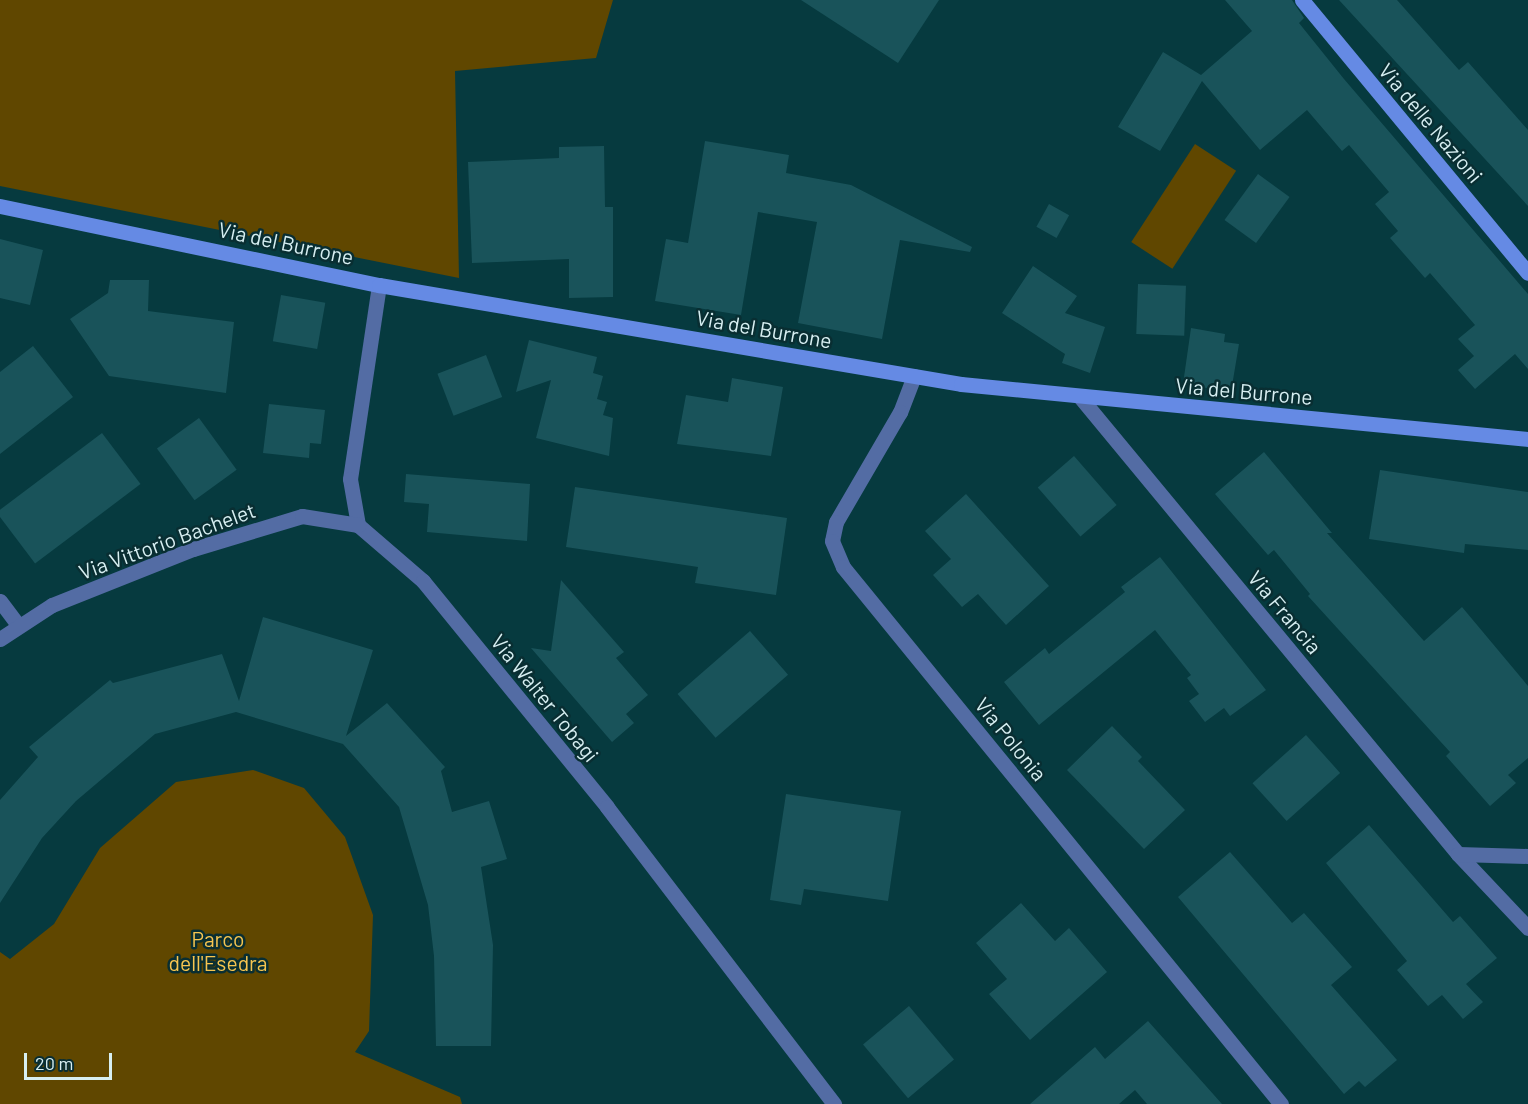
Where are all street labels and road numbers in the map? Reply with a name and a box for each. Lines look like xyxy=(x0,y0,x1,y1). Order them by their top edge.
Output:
street label: Via delle Nazioni xyxy=(1374,58,1488,188)
street label: Via del Burrone xyxy=(216,216,356,270)
street label: Via del Burrone xyxy=(694,305,834,353)
street label: Via del Burrone xyxy=(1174,372,1314,410)
street label: Via Vittorio Bachelet xyxy=(75,497,259,585)
street label: Via Francia xyxy=(1243,565,1327,659)
street label: Via Walter Tobagi xyxy=(486,629,604,767)
street label: Via Polonia xyxy=(970,692,1052,786)

